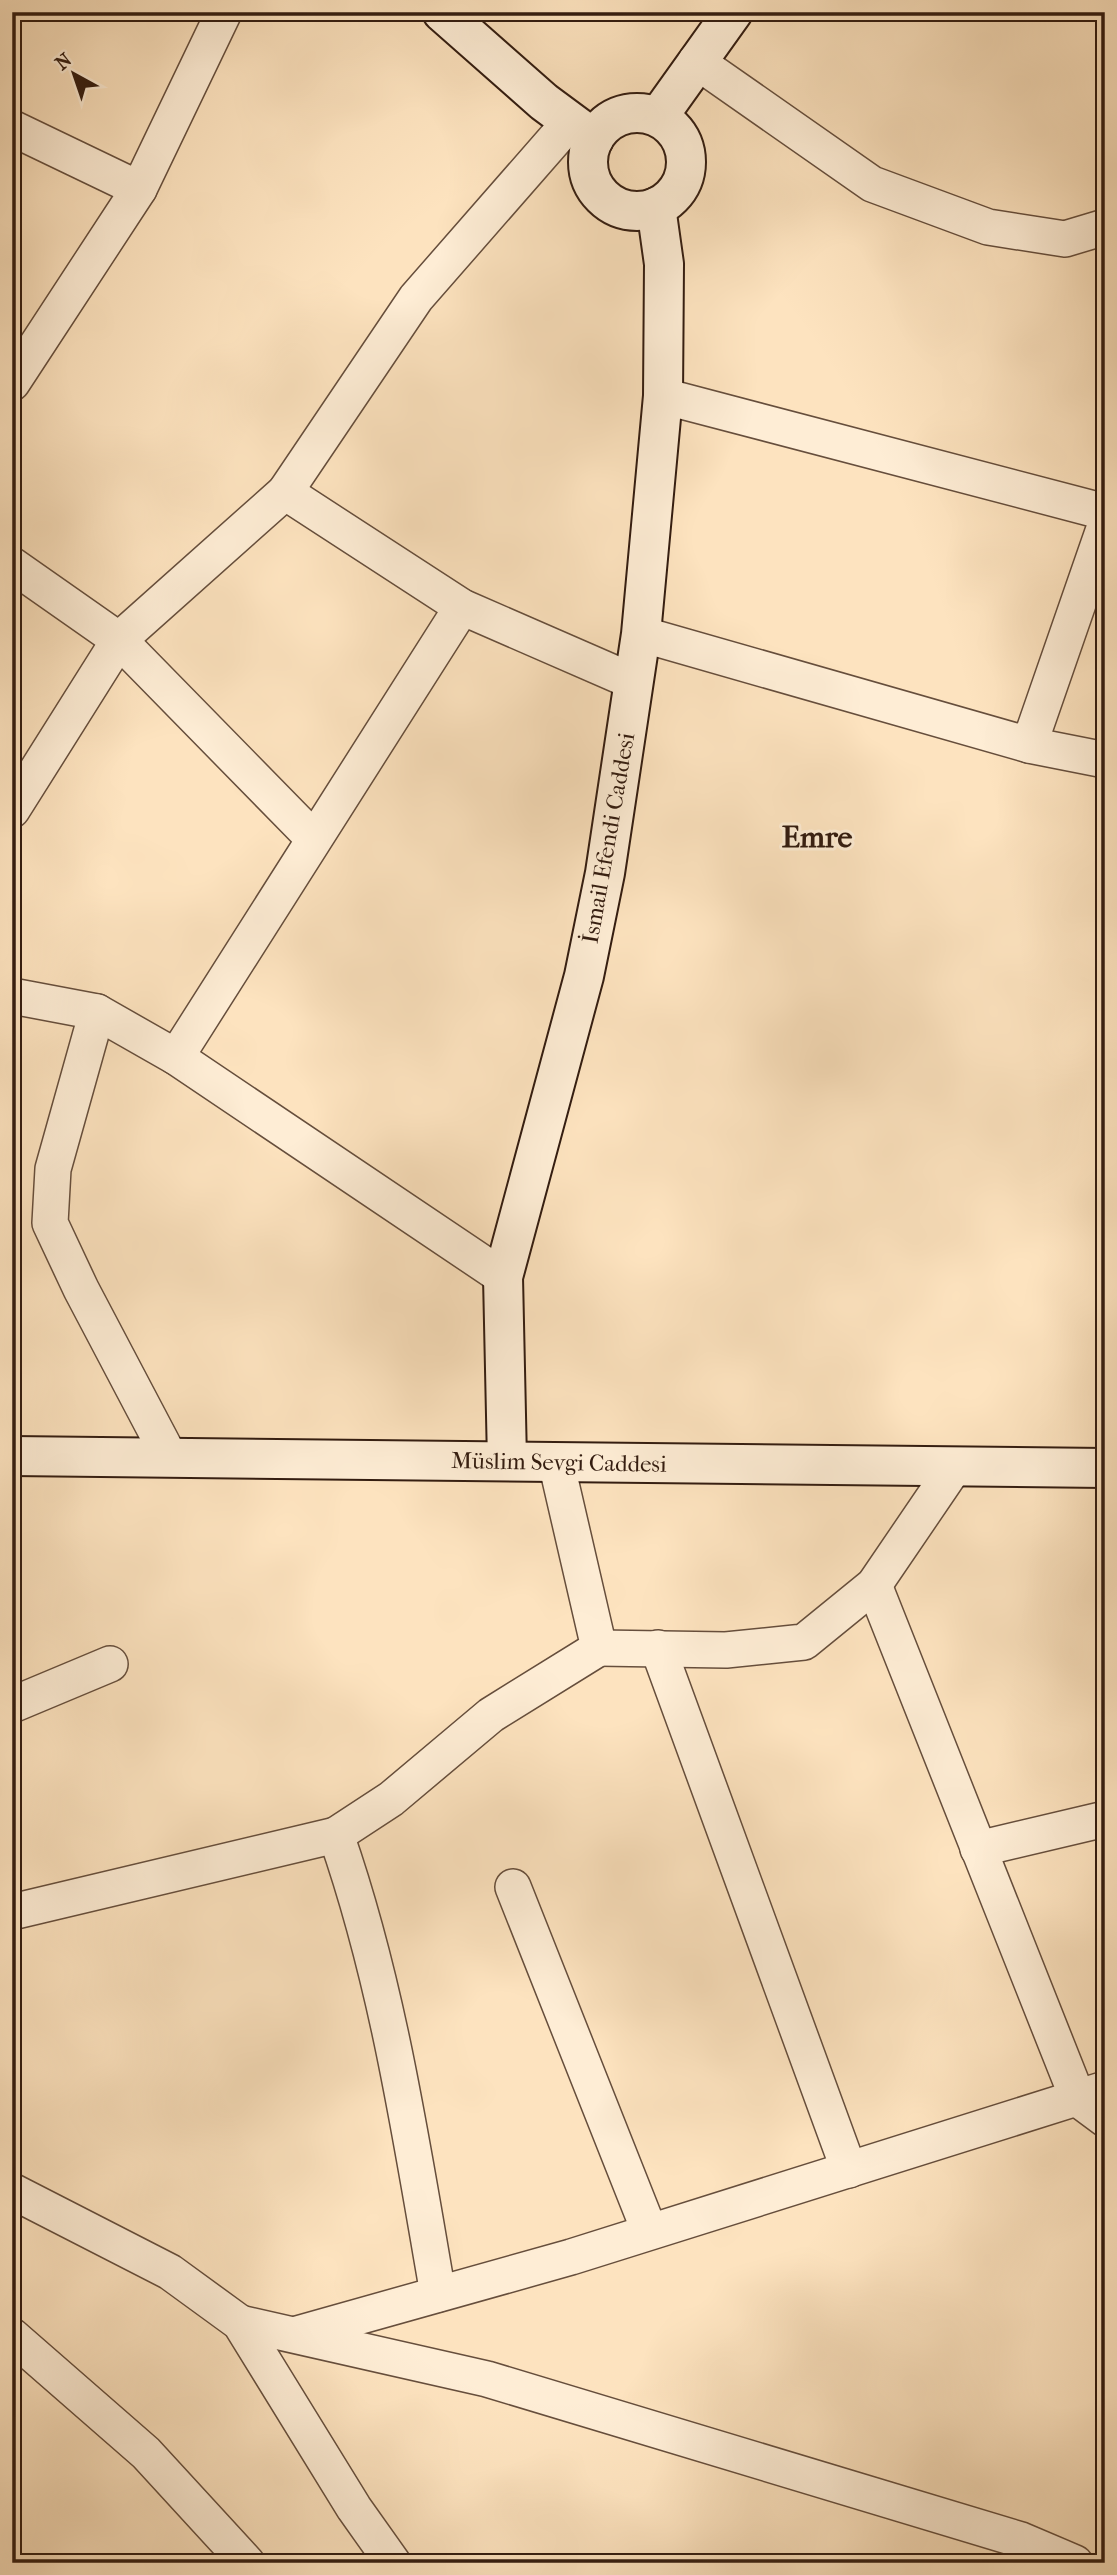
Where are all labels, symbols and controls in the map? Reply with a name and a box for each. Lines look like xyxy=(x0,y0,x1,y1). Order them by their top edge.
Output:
north arrow xyxy=(38,38,108,108)
text: N xyxy=(51,48,77,75)
street label: İsmail Efendi Caddesi xyxy=(577,731,640,945)
district label: Emre xyxy=(782,820,852,855)
street label: Müslim Sevgi Caddesi xyxy=(451,1447,667,1478)

